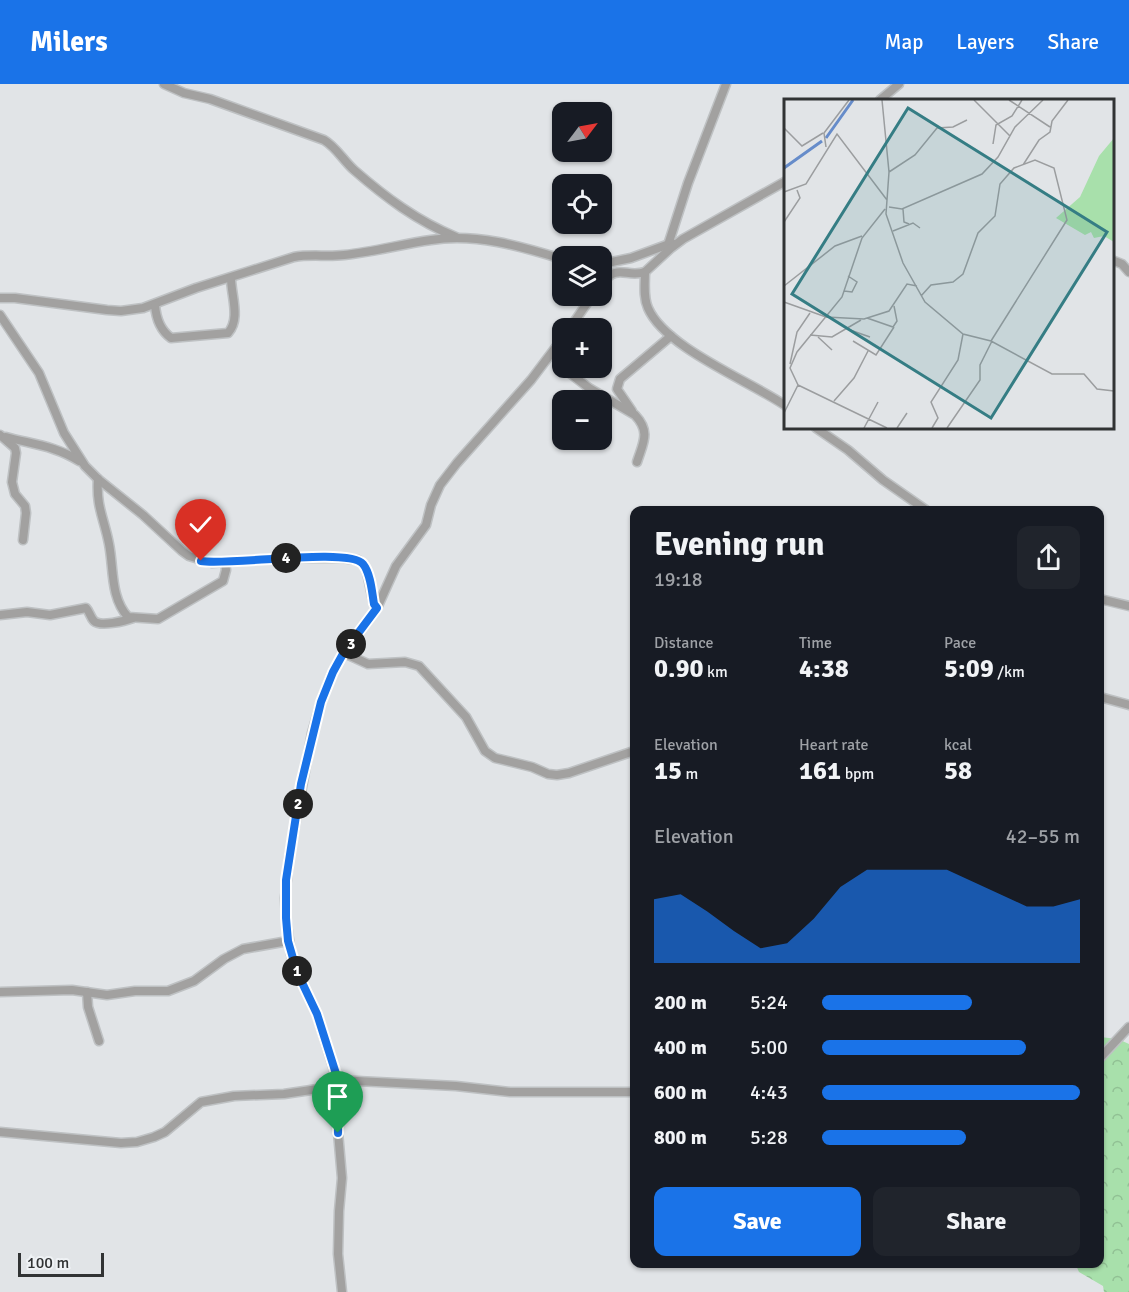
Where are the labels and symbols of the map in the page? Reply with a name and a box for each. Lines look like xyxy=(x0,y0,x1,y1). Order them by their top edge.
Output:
inset map xyxy=(784,99,1114,429)
north arrow xyxy=(552,102,612,162)
pin xyxy=(175,499,226,561)
pin: 4 xyxy=(271,543,301,573)
pin: 3 xyxy=(336,629,366,659)
pin: 2 xyxy=(283,789,313,819)
pin: 1 xyxy=(282,956,312,986)
pin xyxy=(312,1071,363,1133)
scale bar xyxy=(18,1250,104,1278)

